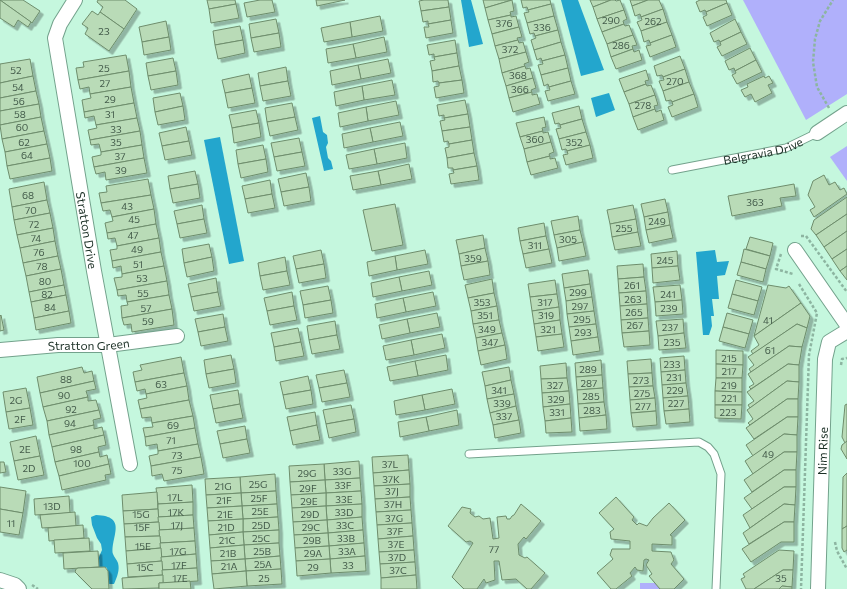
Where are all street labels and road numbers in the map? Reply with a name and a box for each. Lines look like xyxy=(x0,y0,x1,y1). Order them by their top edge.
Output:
street label: Belgravia Drive xyxy=(722,134,805,167)
street label: Stratton Drive xyxy=(74,191,101,270)
street label: Stratton Green xyxy=(47,335,130,353)
street label: Nim Rise xyxy=(814,427,830,475)

